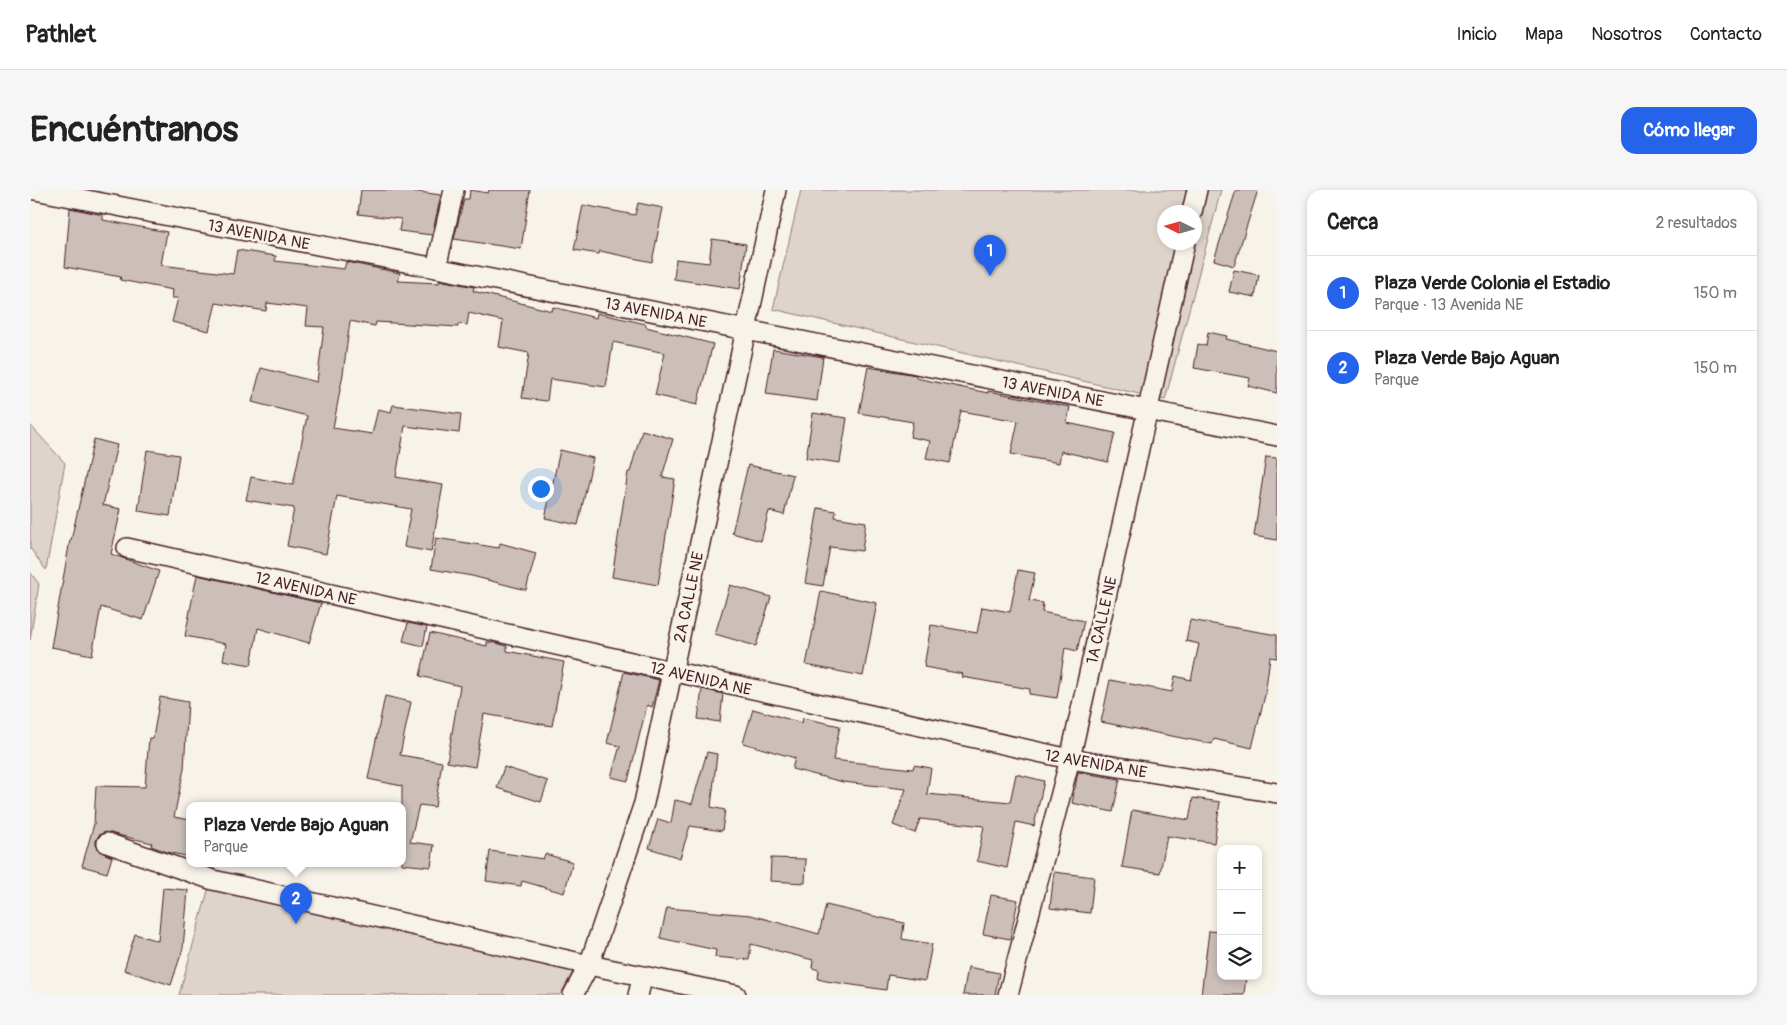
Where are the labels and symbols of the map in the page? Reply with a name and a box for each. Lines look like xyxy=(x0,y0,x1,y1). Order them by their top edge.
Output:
north arrow xyxy=(1157,205,1202,250)
street label: 13 AVENIDA NE xyxy=(206,215,312,255)
pin: 1 xyxy=(974,235,1006,276)
street label: 13 AVENIDA NE xyxy=(603,293,709,333)
street label: 13 AVENIDA NE xyxy=(1000,372,1106,412)
your location xyxy=(528,476,554,502)
street label: 2A CALLE NE xyxy=(670,550,708,644)
street label: 12 AVENIDA NE xyxy=(253,568,358,610)
street label: 1A CALLE NE xyxy=(1082,574,1122,666)
street label: 12 AVENIDA NE xyxy=(648,658,753,700)
street label: 12 AVENIDA NE xyxy=(1043,745,1149,783)
pin: 2 xyxy=(280,883,312,924)

